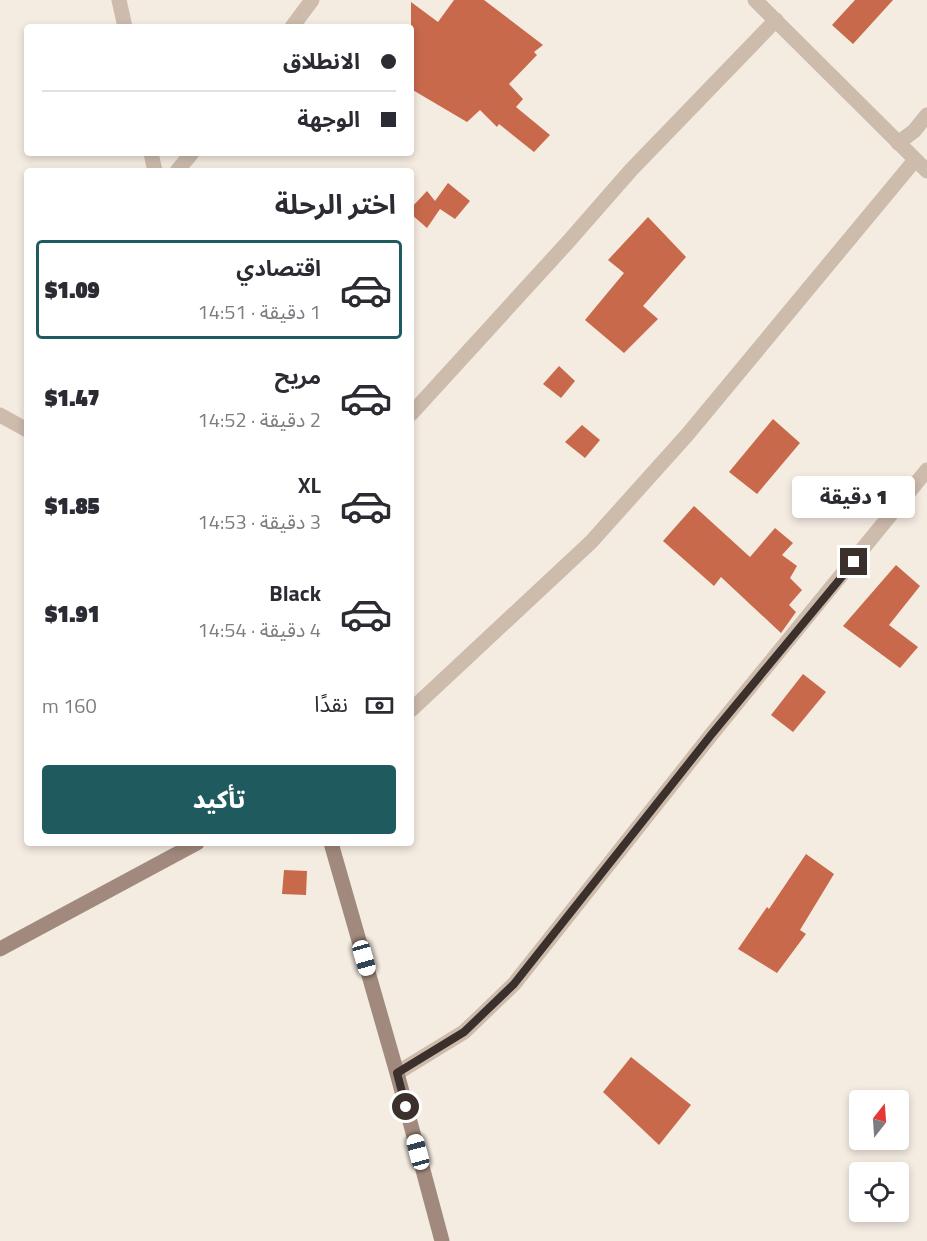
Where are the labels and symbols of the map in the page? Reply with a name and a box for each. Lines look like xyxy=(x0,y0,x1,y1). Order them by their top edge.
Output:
callout: 1 دقيقة xyxy=(792,475,916,517)
route end xyxy=(840,548,867,575)
car xyxy=(350,938,378,978)
north arrow xyxy=(849,1090,909,1150)
route start xyxy=(392,1093,419,1120)
car xyxy=(405,1132,431,1172)

